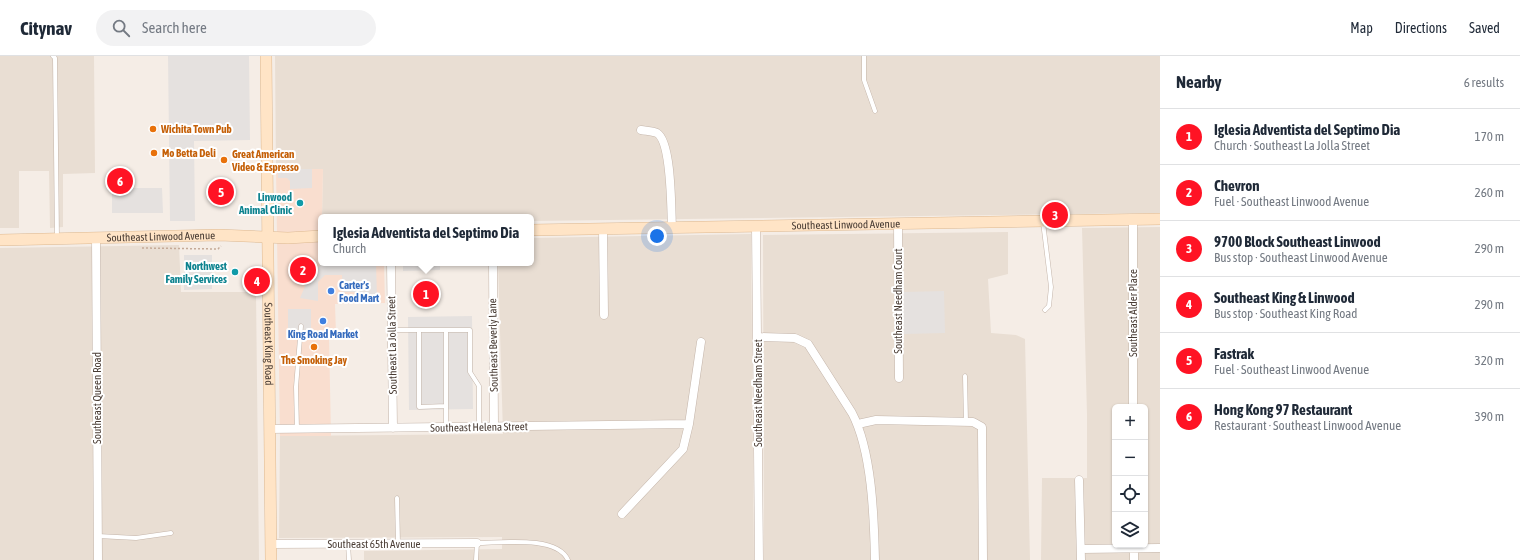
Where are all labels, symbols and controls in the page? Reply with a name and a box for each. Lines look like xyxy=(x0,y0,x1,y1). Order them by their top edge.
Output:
search box xyxy=(96,10,376,46)
text: Citynav xyxy=(20,17,72,39)
icon: search xyxy=(110,17,132,39)
text: Search here xyxy=(142,19,207,36)
text: Map xyxy=(1350,20,1373,36)
text: Directions xyxy=(1395,20,1447,36)
text: Saved xyxy=(1469,20,1500,36)
text: Nearby xyxy=(1176,72,1222,92)
text: 6 results xyxy=(1464,75,1504,90)
text: Iglesia Adventista del Septimo Dia xyxy=(1214,121,1400,138)
place label: Wichita Town Pub xyxy=(160,123,232,135)
marker: Wichita Town Pub xyxy=(148,124,158,134)
text: 1 xyxy=(1186,129,1192,144)
text: 170 m xyxy=(1475,129,1504,144)
text: Church · Southeast La Jolla Street xyxy=(1214,138,1370,153)
place label: Mo Betta Deli xyxy=(162,147,216,159)
marker: Mo Betta Deli xyxy=(149,148,159,158)
place label: Great American Video & Espresso xyxy=(231,148,299,173)
marker: Great American Video & Espresso xyxy=(219,155,229,165)
pin: 6 xyxy=(107,166,133,196)
pin: 5 xyxy=(208,177,234,207)
text: Chevron xyxy=(1214,177,1260,194)
text: 2 xyxy=(1186,185,1192,200)
text: 260 m xyxy=(1475,185,1504,200)
place label: Linwood Animal Clinic xyxy=(238,191,293,216)
text: Fuel · Southeast Linwood Avenue xyxy=(1214,194,1369,209)
marker: Linwood Animal Clinic xyxy=(295,198,305,208)
pin: 3 xyxy=(1042,200,1068,230)
popup xyxy=(318,214,534,266)
street label: Southeast Linwood Avenue xyxy=(792,218,900,231)
text: Iglesia Adventista del Septimo Dia xyxy=(333,224,519,241)
your location xyxy=(647,226,667,246)
street label: Southeast Linwood Avenue xyxy=(107,229,215,244)
text: 9700 Block Southeast Linwood xyxy=(1214,233,1381,250)
text: Church xyxy=(333,241,366,256)
text: 3 xyxy=(1186,241,1192,256)
text: 290 m xyxy=(1475,241,1504,256)
street label: Southeast Needham Court xyxy=(892,248,904,354)
text: Bus stop · Southeast Linwood Avenue xyxy=(1214,250,1388,265)
pin: 2 xyxy=(290,255,316,285)
place label: Northwest Family Services xyxy=(166,260,228,285)
pin: 4 xyxy=(244,266,270,296)
marker: Northwest Family Services xyxy=(230,267,240,277)
street label: Southeast Alder Place xyxy=(1127,269,1139,357)
place label: Carter's Food Mart xyxy=(339,279,380,304)
pin: 1 xyxy=(413,279,439,309)
marker: Carter's Food Mart xyxy=(326,286,336,296)
text: Southeast King & Linwood xyxy=(1214,289,1355,306)
street label: Southeast La Jolla Street xyxy=(385,296,399,394)
text: 4 xyxy=(1186,297,1192,312)
text: 290 m xyxy=(1475,297,1504,312)
street label: Southeast Beverly Lane xyxy=(486,298,500,392)
street label: Southeast King Road xyxy=(262,302,275,385)
text: Bus stop · Southeast King Road xyxy=(1214,306,1357,321)
marker: King Road Market xyxy=(318,316,328,326)
place label: King Road Market xyxy=(288,328,359,340)
street label: Southeast Needham Street xyxy=(752,339,764,447)
marker: The Smoking Jay xyxy=(309,342,319,352)
text: Fastrak xyxy=(1214,345,1254,362)
street label: Southeast Queen Road xyxy=(91,352,103,444)
text: 5 xyxy=(1186,353,1192,368)
text: 320 m xyxy=(1475,353,1504,368)
place label: The Smoking Jay xyxy=(281,354,348,366)
text: Fuel · Southeast Linwood Avenue xyxy=(1214,362,1369,377)
text: Hong Kong 97 Restaurant xyxy=(1214,401,1352,418)
map controls xyxy=(1112,404,1148,548)
button: + xyxy=(1112,404,1148,440)
text: 6 xyxy=(1186,409,1192,424)
text: 390 m xyxy=(1475,409,1504,424)
text: Restaurant · Southeast Linwood Avenue xyxy=(1214,418,1401,433)
street label: Southeast Helena Street xyxy=(430,420,528,434)
button: − xyxy=(1112,440,1148,476)
button: locate xyxy=(1112,476,1148,512)
button: layers xyxy=(1112,512,1148,548)
street label: Southeast 65th Avenue xyxy=(327,538,421,550)

